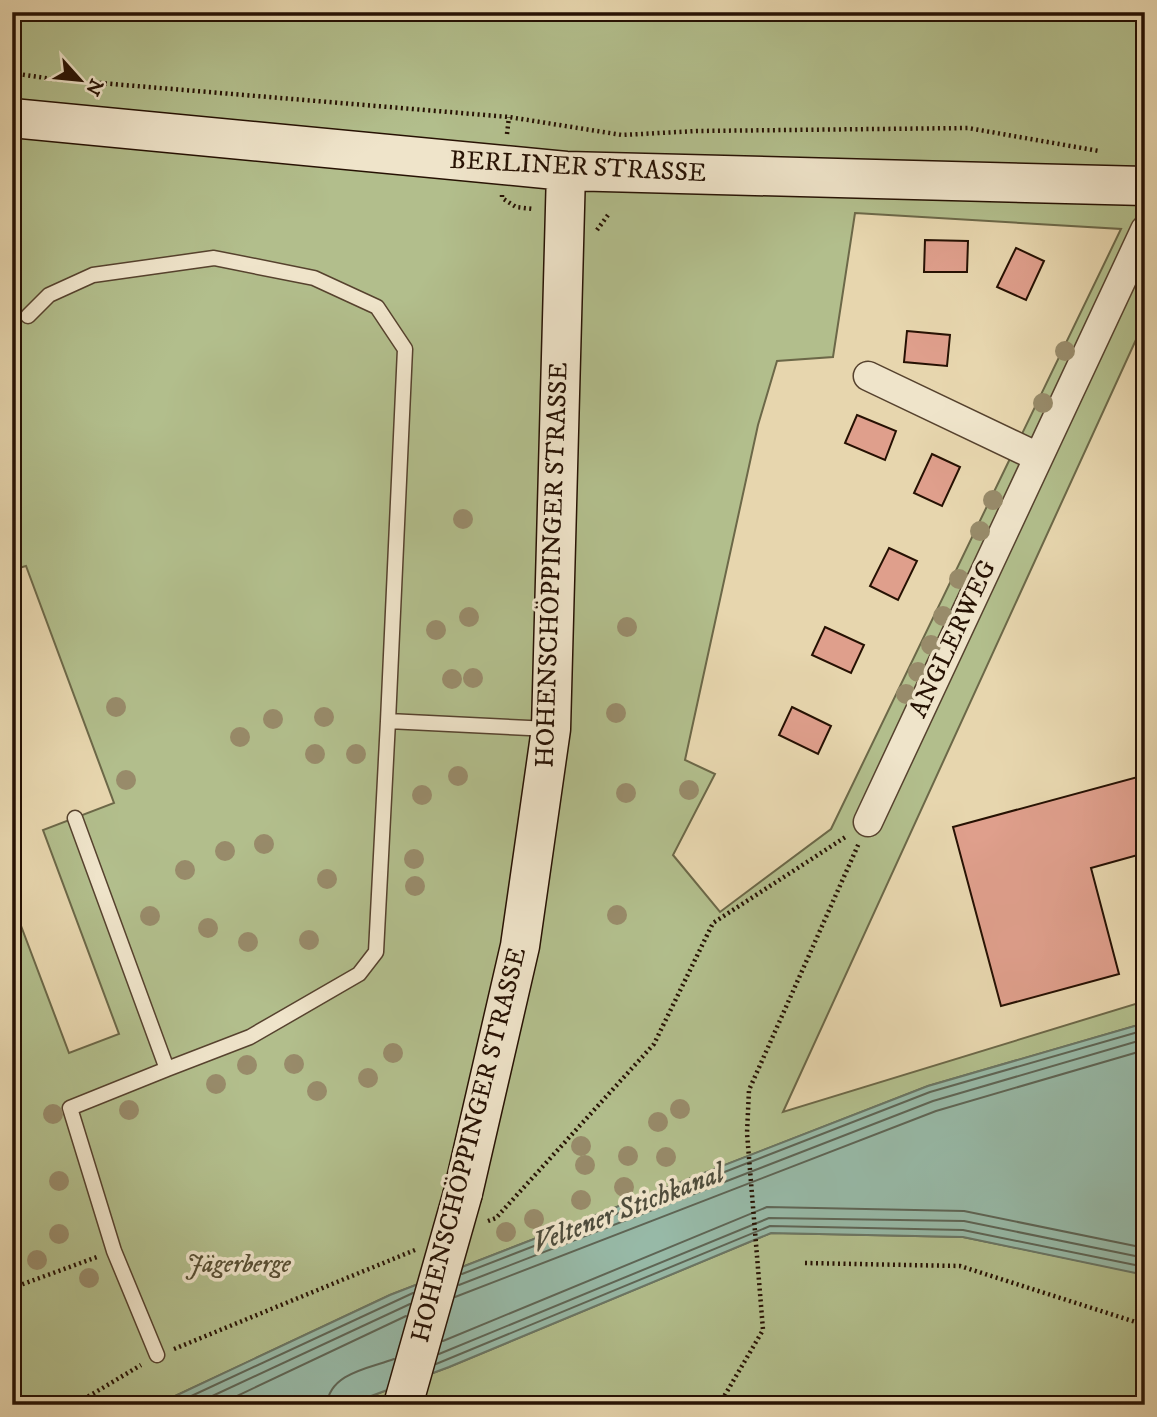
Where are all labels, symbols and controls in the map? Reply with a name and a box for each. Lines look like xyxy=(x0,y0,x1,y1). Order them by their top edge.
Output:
north arrow xyxy=(46,46,116,116)
text: N xyxy=(80,75,108,100)
street label: BERLINER STRASSE xyxy=(449,144,707,190)
street label: HOHENSCHÖPPINGER STRASSE xyxy=(528,362,576,768)
street label: ANGLERWEG xyxy=(902,555,1004,723)
street label: HOHENSCHÖPPINGER STRASSE xyxy=(404,944,534,1346)
water label: Veltener Stichkanal xyxy=(527,1154,731,1261)
park label: Jägerberge xyxy=(185,1248,292,1281)

